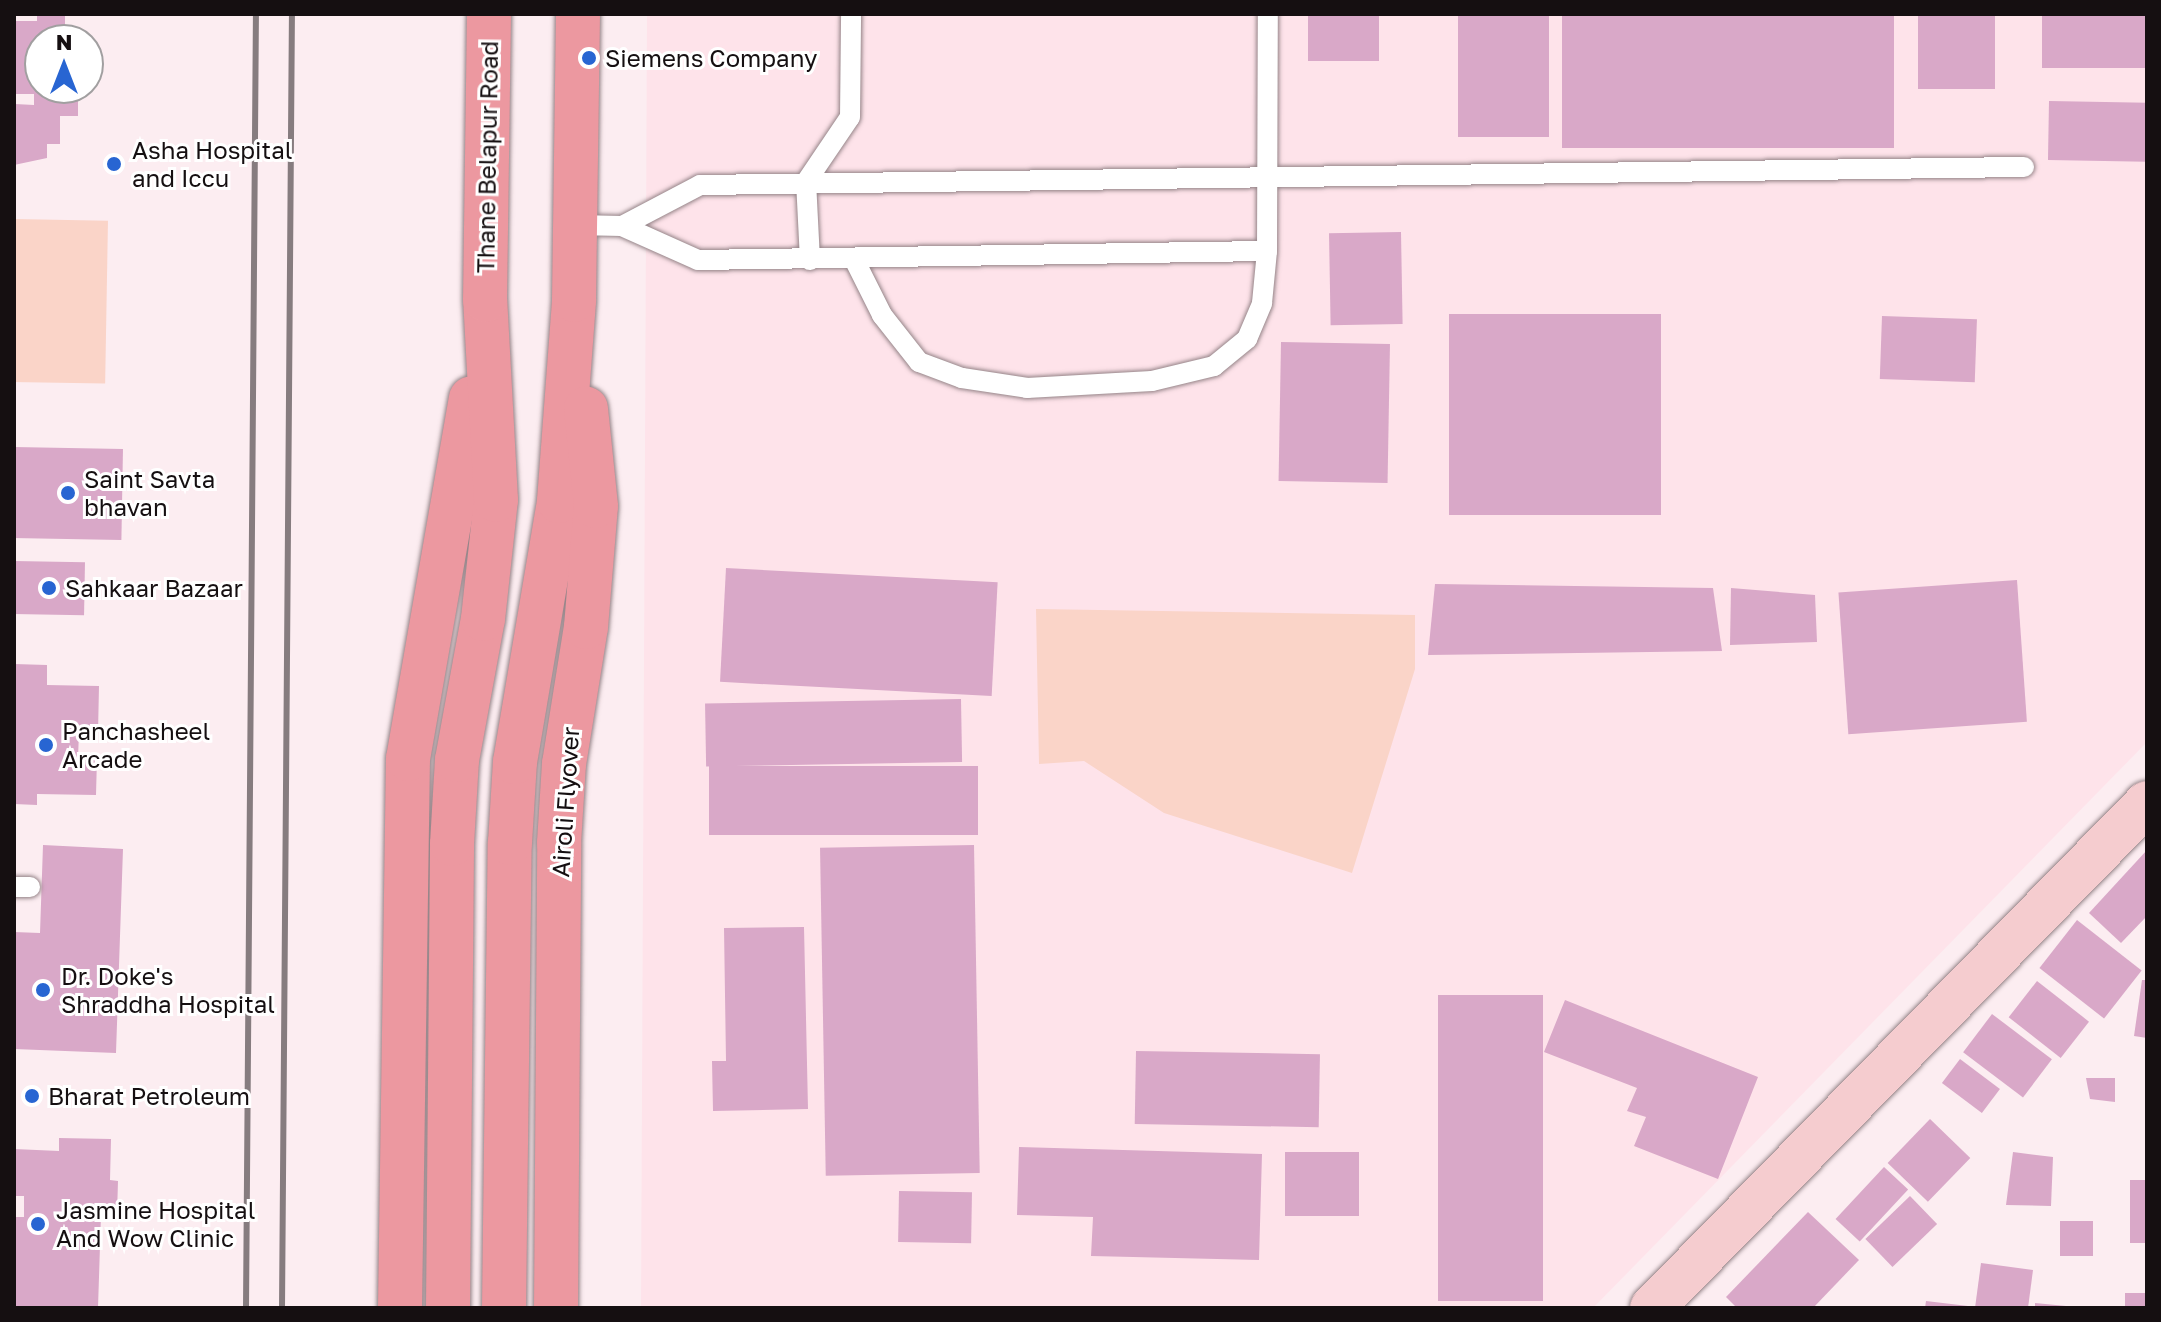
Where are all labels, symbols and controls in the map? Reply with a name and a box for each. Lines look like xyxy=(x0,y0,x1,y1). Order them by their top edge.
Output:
north arrow xyxy=(24,24,104,104)
text: N xyxy=(56,28,72,55)
street label: Thane Belapur Road xyxy=(471,40,503,274)
place label: Siemens Company xyxy=(605,44,817,72)
marker: Siemens Company xyxy=(580,49,598,67)
place label: Asha Hospital and Iccu xyxy=(132,136,292,192)
marker: Asha Hospital and Iccu xyxy=(103,153,125,175)
place label: Saint Savta bhavan xyxy=(84,465,215,521)
marker: Saint Savta bhavan xyxy=(59,484,77,502)
place label: Sahkaar Bazaar xyxy=(65,574,243,602)
marker: Sahkaar Bazaar xyxy=(40,579,58,597)
place label: Panchasheel Arcade xyxy=(62,717,210,773)
street label: Airoli Flyover xyxy=(545,726,585,878)
marker: Panchasheel Arcade xyxy=(37,736,55,754)
place label: Dr. Doke's Shraddha Hospital xyxy=(61,962,275,1018)
marker: Dr. Doke's Shraddha Hospital xyxy=(32,979,54,1001)
place label: Bharat Petroleum xyxy=(48,1082,250,1110)
marker: Bharat Petroleum xyxy=(23,1087,41,1105)
place label: Jasmine Hospital And Wow Clinic xyxy=(56,1196,255,1252)
marker: Jasmine Hospital And Wow Clinic xyxy=(27,1213,49,1235)

